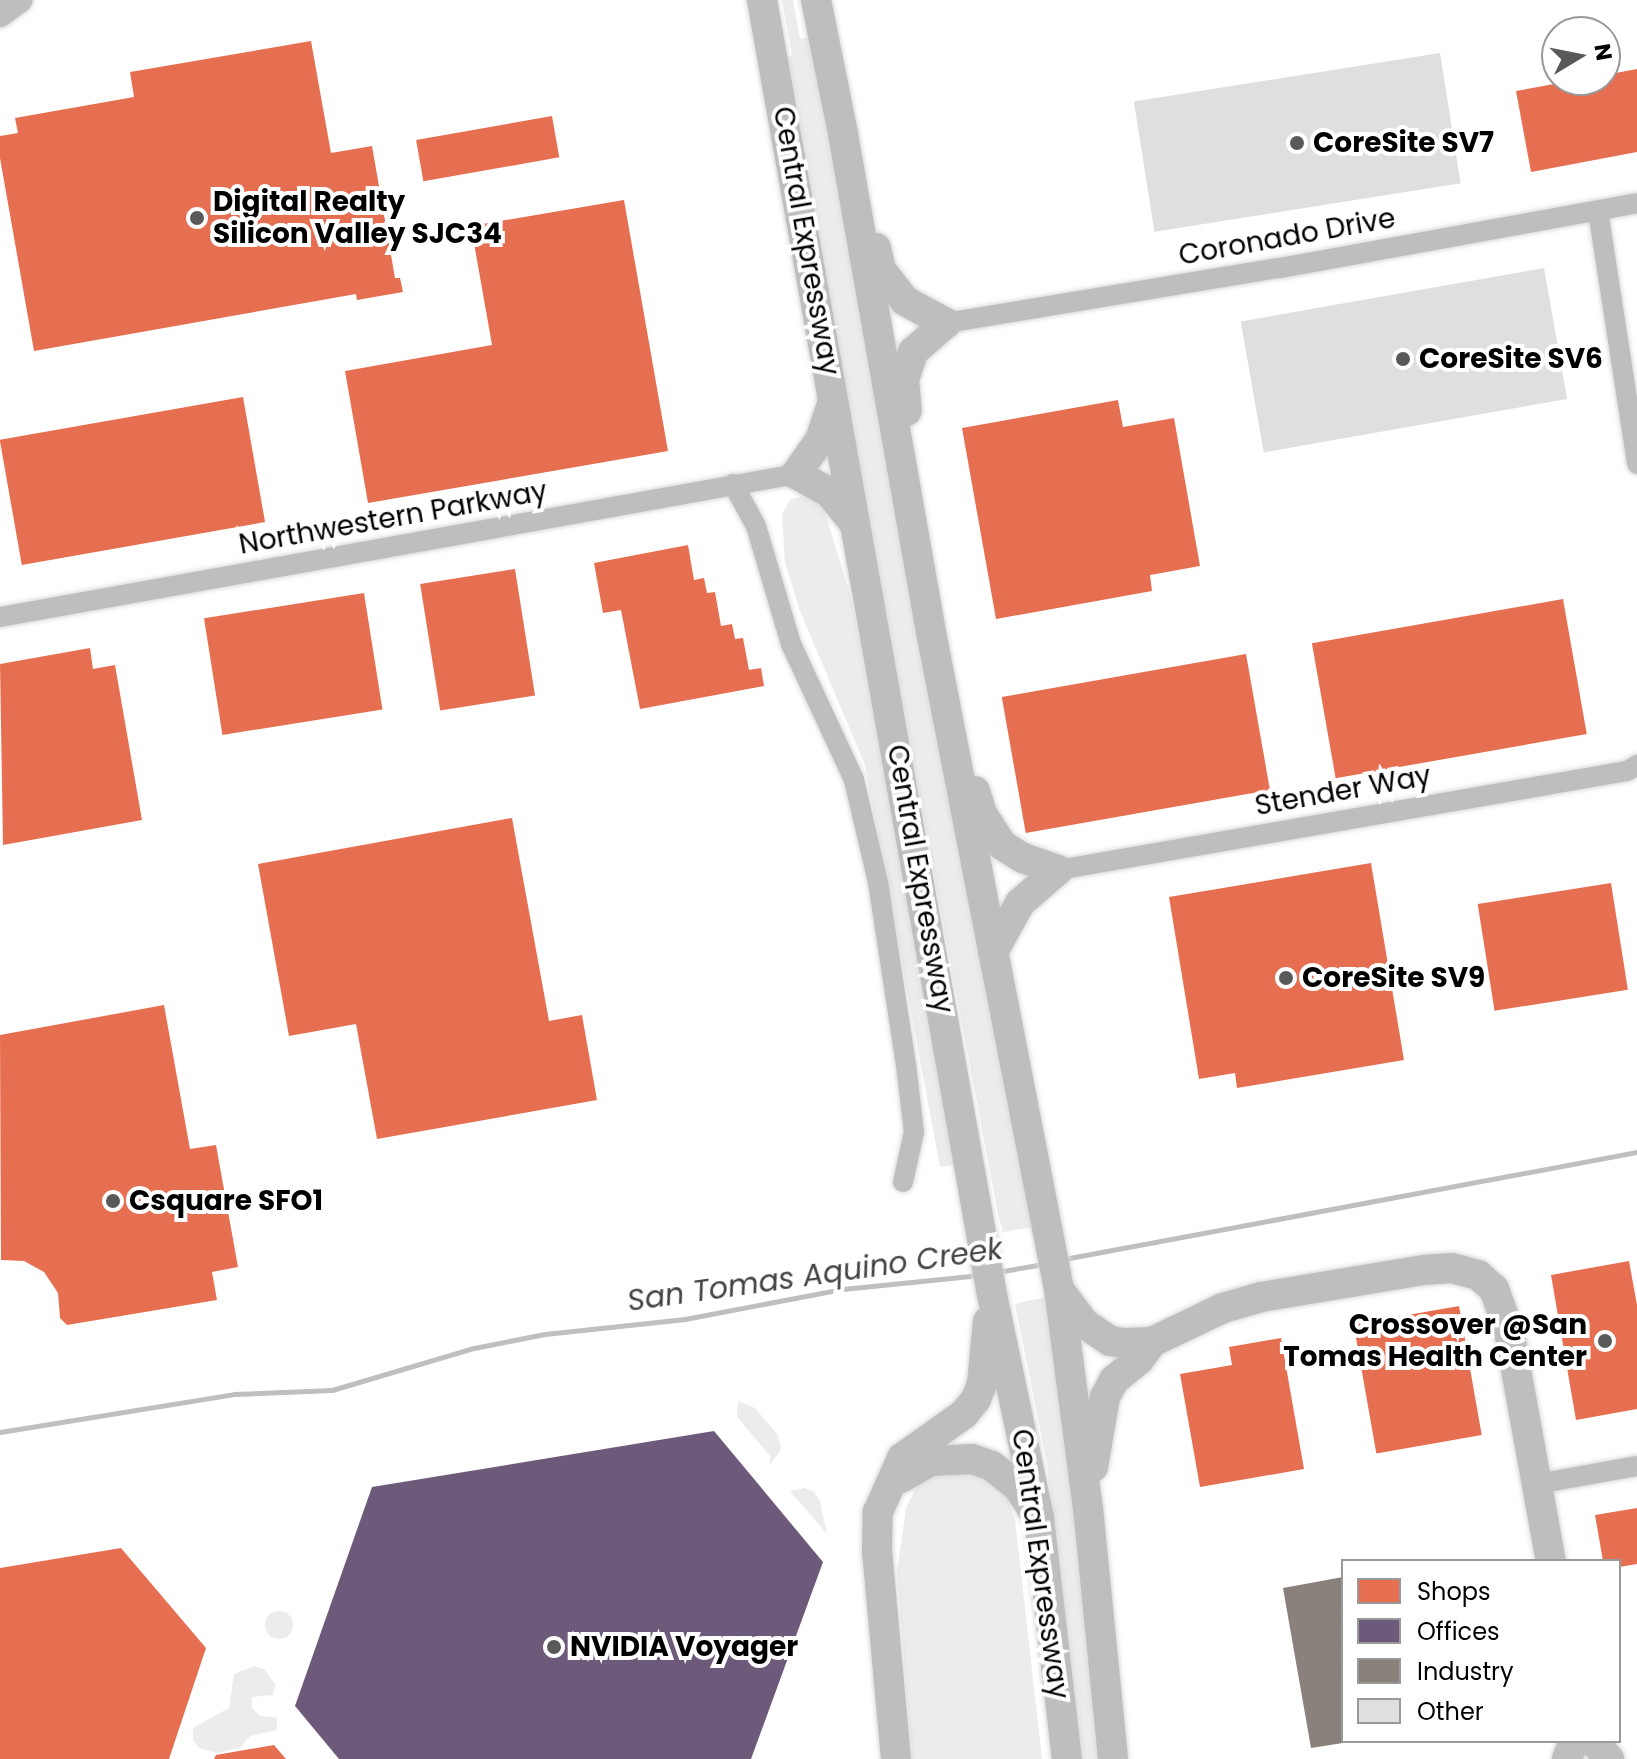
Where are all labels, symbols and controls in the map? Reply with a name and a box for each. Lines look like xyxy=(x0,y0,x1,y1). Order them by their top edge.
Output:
north arrow xyxy=(1541,16,1621,96)
text: N xyxy=(1586,41,1620,63)
street label: Central Expressway xyxy=(766,104,846,378)
place label: CoreSite SV7 xyxy=(1313,126,1494,160)
marker: CoreSite SV7 xyxy=(1288,134,1306,152)
place label: Digital Realty Silicon Valley SJC34 xyxy=(213,185,502,251)
street label: Coronado Drive xyxy=(1176,201,1398,273)
marker: Digital Realty Silicon Valley SJC34 xyxy=(188,209,206,227)
place label: CoreSite SV6 xyxy=(1419,342,1603,376)
marker: CoreSite SV6 xyxy=(1394,350,1412,368)
street label: Northwestern Parkway xyxy=(236,474,550,562)
street label: Central Expressway xyxy=(880,742,960,1016)
street label: Stender Way xyxy=(1252,759,1434,823)
place label: CoreSite SV9 xyxy=(1302,961,1485,995)
marker: CoreSite SV9 xyxy=(1277,969,1295,987)
place label: Csquare SFO1 xyxy=(129,1184,323,1218)
marker: Csquare SFO1 xyxy=(104,1192,122,1210)
water label: San Tomas Aquino Creek xyxy=(625,1231,1005,1319)
place label: Crossover @San Tomas Health Center xyxy=(1283,1308,1587,1374)
marker: Crossover @San Tomas Health Center xyxy=(1594,1330,1616,1352)
street label: Central Expressway xyxy=(1004,1427,1076,1701)
legend xyxy=(1341,1559,1621,1743)
text: Shops xyxy=(1417,1575,1491,1608)
text: Offices xyxy=(1417,1615,1500,1648)
place label: NVIDIA Voyager xyxy=(570,1630,798,1664)
marker: NVIDIA Voyager xyxy=(545,1638,563,1656)
text: Industry xyxy=(1417,1655,1514,1688)
text: Other xyxy=(1417,1695,1484,1728)

